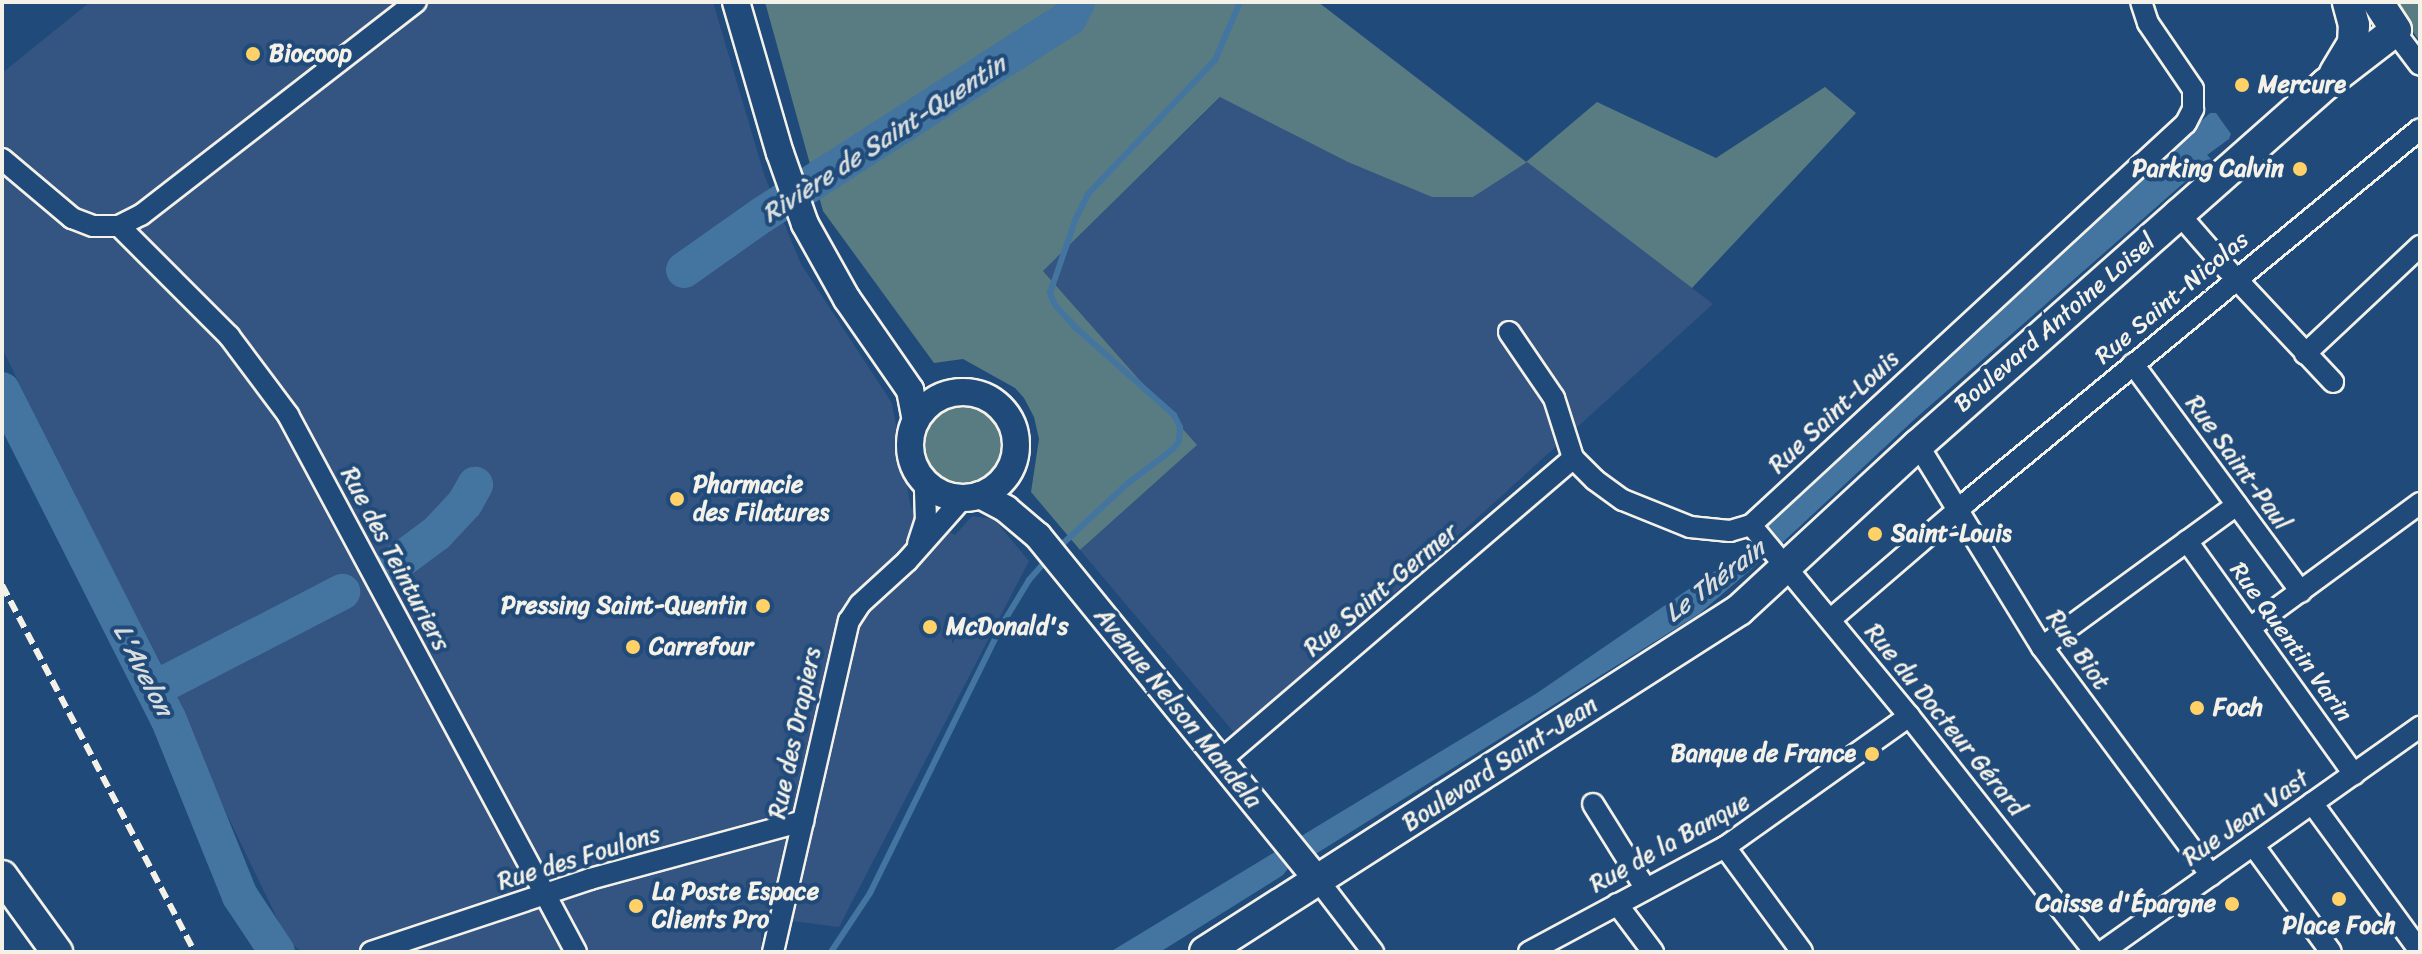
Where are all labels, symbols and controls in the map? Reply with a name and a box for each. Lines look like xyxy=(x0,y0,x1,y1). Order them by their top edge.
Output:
place label: Biocoop xyxy=(269,40,352,68)
marker: Biocoop xyxy=(244,45,262,63)
water label: Rivière de Saint-Quentin xyxy=(756,49,1012,229)
place label: Mercure xyxy=(2258,71,2346,99)
marker: Mercure xyxy=(2233,76,2251,94)
place label: Parking Calvin xyxy=(2132,155,2284,183)
marker: Parking Calvin xyxy=(2291,160,2309,178)
street label: Rue Saint-Nicolas xyxy=(2089,225,2255,371)
street label: Boulevard Antoine Loisel xyxy=(1948,227,2162,419)
street label: Rue Saint-Louis xyxy=(1763,345,1905,479)
street label: Rue Saint-Paul xyxy=(2179,390,2297,536)
street label: Rue des Teinturiers xyxy=(334,462,456,656)
place label: Pharmacie des Filatures xyxy=(693,471,830,527)
marker: Pharmacie des Filatures xyxy=(668,490,686,508)
street label: Rue Saint-Germer xyxy=(1298,517,1464,663)
place label: Saint-Louis xyxy=(1891,520,2012,548)
marker: Saint-Louis xyxy=(1866,525,1884,543)
water label: Le Thérain xyxy=(1658,533,1772,629)
street label: Rue Quentin Varin xyxy=(2223,557,2359,727)
place label: Pressing Saint-Quentin xyxy=(499,592,747,620)
marker: Pressing Saint-Quentin xyxy=(754,597,772,615)
street label: Avenue Nelson Mandela xyxy=(1088,602,1268,814)
street label: Rue Biot xyxy=(2040,605,2116,695)
place label: McDonald's xyxy=(946,613,1069,641)
marker: McDonald's xyxy=(921,618,939,636)
street label: Rue du Docteur Gérard xyxy=(1858,618,2032,822)
water label: L'Avelon xyxy=(107,619,179,721)
place label: Carrefour xyxy=(649,633,753,661)
marker: Carrefour xyxy=(624,638,642,656)
street label: Rue des Drapiers xyxy=(763,644,827,822)
street label: Boulevard Saint-Jean xyxy=(1397,690,1603,838)
place label: Foch xyxy=(2213,694,2263,722)
marker: Foch xyxy=(2188,699,2206,717)
place label: Banque de France xyxy=(1670,740,1856,768)
marker: Banque de France xyxy=(1863,745,1881,763)
street label: Rue Jean Vast xyxy=(2178,764,2314,872)
street label: Rue de la Banque xyxy=(1585,787,1755,899)
street label: Rue des Foulons xyxy=(495,820,663,896)
place label: La Poste Espace Clients Pro xyxy=(652,878,822,934)
place label: Caisse d'Épargne xyxy=(2036,890,2216,918)
marker: Place Foch xyxy=(2330,890,2348,908)
marker: Caisse d'Épargne xyxy=(2223,895,2241,913)
marker: La Poste Espace Clients Pro xyxy=(627,897,645,915)
place label: Place Foch xyxy=(2282,912,2396,940)

